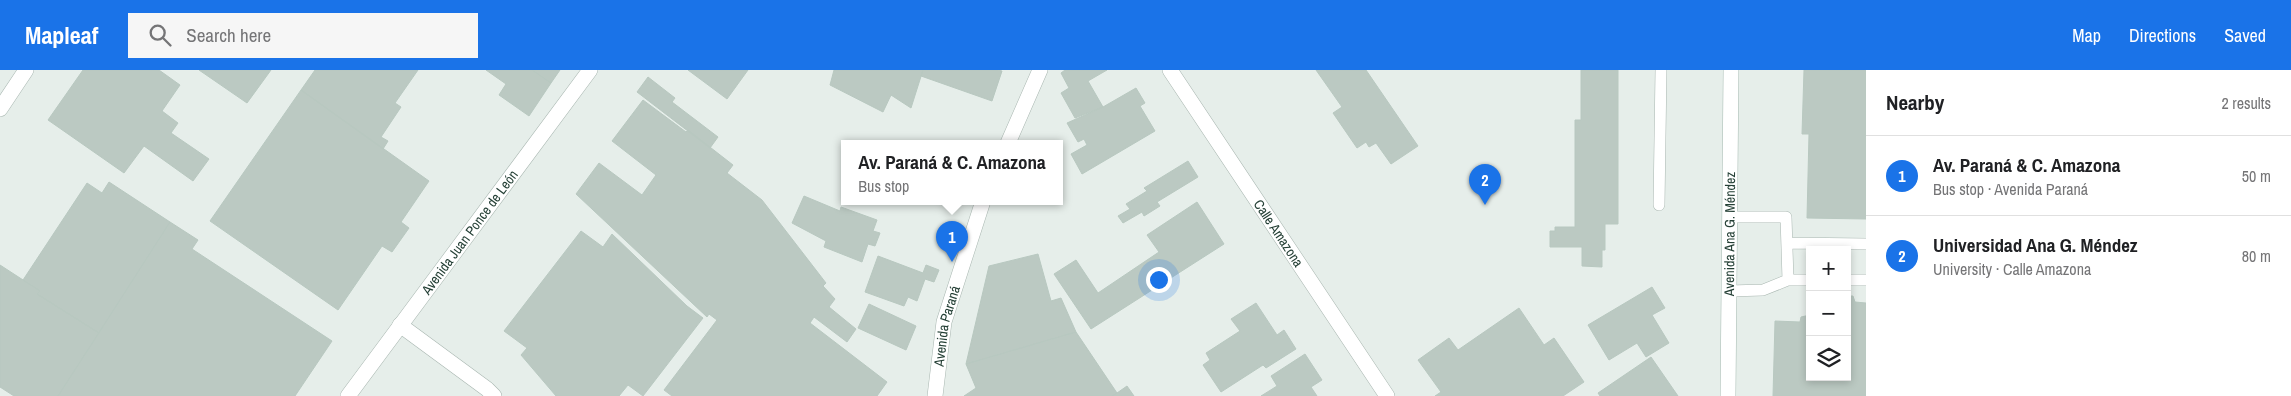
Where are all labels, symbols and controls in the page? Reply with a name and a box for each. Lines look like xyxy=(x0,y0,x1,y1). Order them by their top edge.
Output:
search box xyxy=(128,13,478,58)
text: Mapleaf xyxy=(25,19,98,51)
icon: search xyxy=(146,21,174,49)
text: Search here xyxy=(186,22,271,48)
text: Map xyxy=(2072,23,2101,48)
text: Directions xyxy=(2129,23,2196,48)
text: Saved xyxy=(2224,23,2266,48)
text: Nearby xyxy=(1886,88,1944,117)
text: 2 results xyxy=(2221,92,2271,114)
popup xyxy=(841,140,1063,205)
text: Av. Paraná & C. Amazona xyxy=(858,149,1046,175)
text: Av. Paraná & C. Amazona xyxy=(1933,152,2120,178)
pin: 2 xyxy=(1469,164,1501,205)
text: 1 xyxy=(1898,165,1906,187)
text: 50 m xyxy=(2242,165,2271,187)
street label: Avenida Juan Ponce de León xyxy=(417,166,522,299)
street label: Avenida Ana G. Méndez xyxy=(1720,171,1739,297)
text: Bus stop xyxy=(858,175,909,197)
text: Bus stop · Avenida Paraná xyxy=(1933,178,2088,200)
street label: Calle Amazona xyxy=(1250,196,1308,271)
pin: 1 xyxy=(936,221,968,262)
text: Universidad Ana G. Méndez xyxy=(1933,232,2138,258)
text: 2 xyxy=(1898,245,1906,267)
text: 80 m xyxy=(2242,245,2271,267)
map controls xyxy=(1806,246,1851,381)
button: + xyxy=(1806,246,1851,291)
text: University · Calle Amazona xyxy=(1933,258,2091,280)
your location xyxy=(1146,267,1172,293)
street label: Avenida Paraná xyxy=(930,283,964,368)
button: − xyxy=(1806,291,1851,336)
button: layers xyxy=(1806,336,1851,381)

